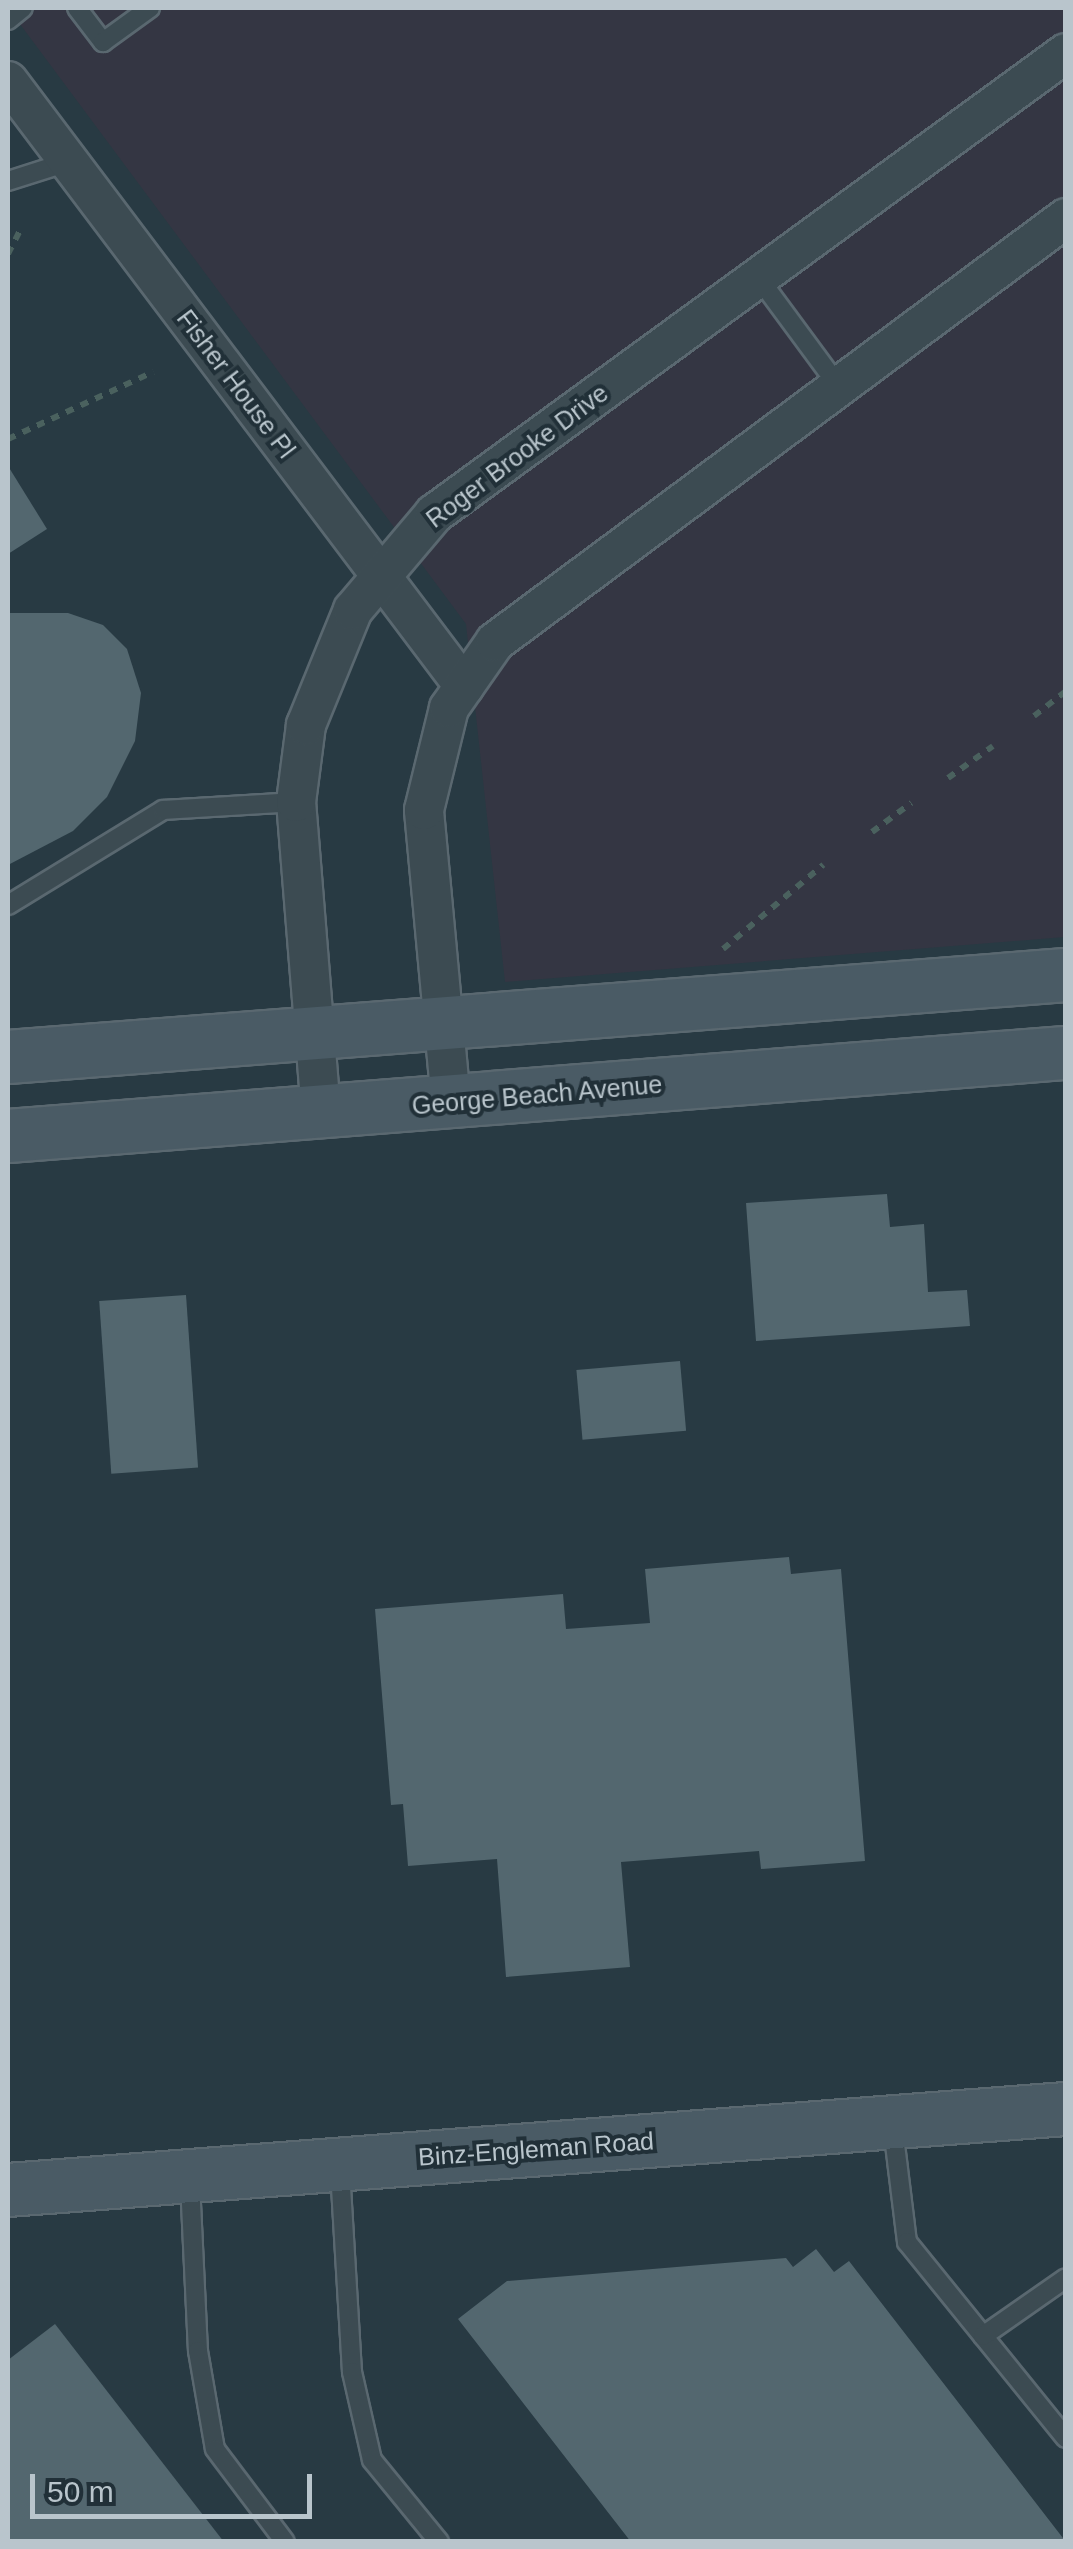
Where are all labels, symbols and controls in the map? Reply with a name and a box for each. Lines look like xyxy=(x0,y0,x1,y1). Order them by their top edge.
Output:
street label: Fisher House Pl xyxy=(171,304,301,464)
street label: Roger Brooke Drive xyxy=(420,378,614,534)
street label: George Beach Avenue xyxy=(410,1069,664,1121)
street label: Binz-Engleman Road xyxy=(417,2126,655,2172)
scale bar xyxy=(35,2454,318,2516)
text: 50 m xyxy=(47,2475,114,2508)

